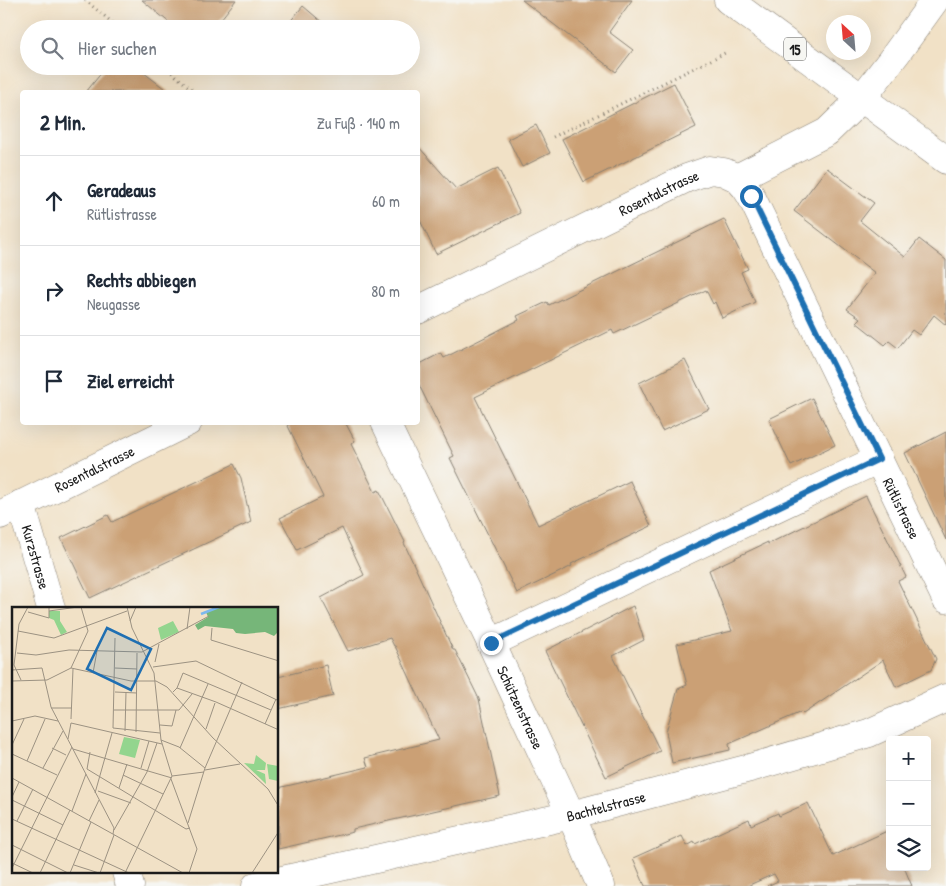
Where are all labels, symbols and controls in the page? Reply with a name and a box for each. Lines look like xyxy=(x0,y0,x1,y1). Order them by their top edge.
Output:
north arrow xyxy=(826,15,871,60)
search box xyxy=(20,20,420,75)
icon: search xyxy=(38,34,66,62)
text: Hier suchen xyxy=(78,35,157,61)
road number: 15 xyxy=(784,38,806,61)
text: 2 Min. xyxy=(40,108,86,137)
text: Zu Fuß · 140 m xyxy=(317,112,400,134)
street label: Rosentalstrasse xyxy=(615,164,701,220)
text: Geradeaus xyxy=(87,177,156,203)
route start xyxy=(740,185,763,208)
icon: ahead xyxy=(40,187,68,215)
text: 60 m xyxy=(372,190,400,212)
text: Rütlistrasse xyxy=(87,203,157,225)
text: Rechts abbiegen xyxy=(87,267,196,293)
icon: right xyxy=(40,277,68,305)
text: 80 m xyxy=(371,280,400,302)
text: Neugasse xyxy=(87,293,140,315)
icon: arrive xyxy=(40,367,68,395)
text: Ziel erreicht xyxy=(87,368,174,394)
street label: Rosentalstrasse xyxy=(51,440,138,497)
street label: Rütlistrasse xyxy=(878,474,926,542)
street label: Kurzstrasse xyxy=(17,522,56,592)
inset map xyxy=(12,607,279,874)
route end xyxy=(480,632,503,655)
street label: Schützenstrasse xyxy=(492,662,549,752)
map controls xyxy=(886,736,931,871)
button: + xyxy=(886,736,931,781)
button: − xyxy=(886,781,931,826)
street label: Bachtelstrasse xyxy=(564,785,648,826)
button: layers xyxy=(886,826,931,871)

